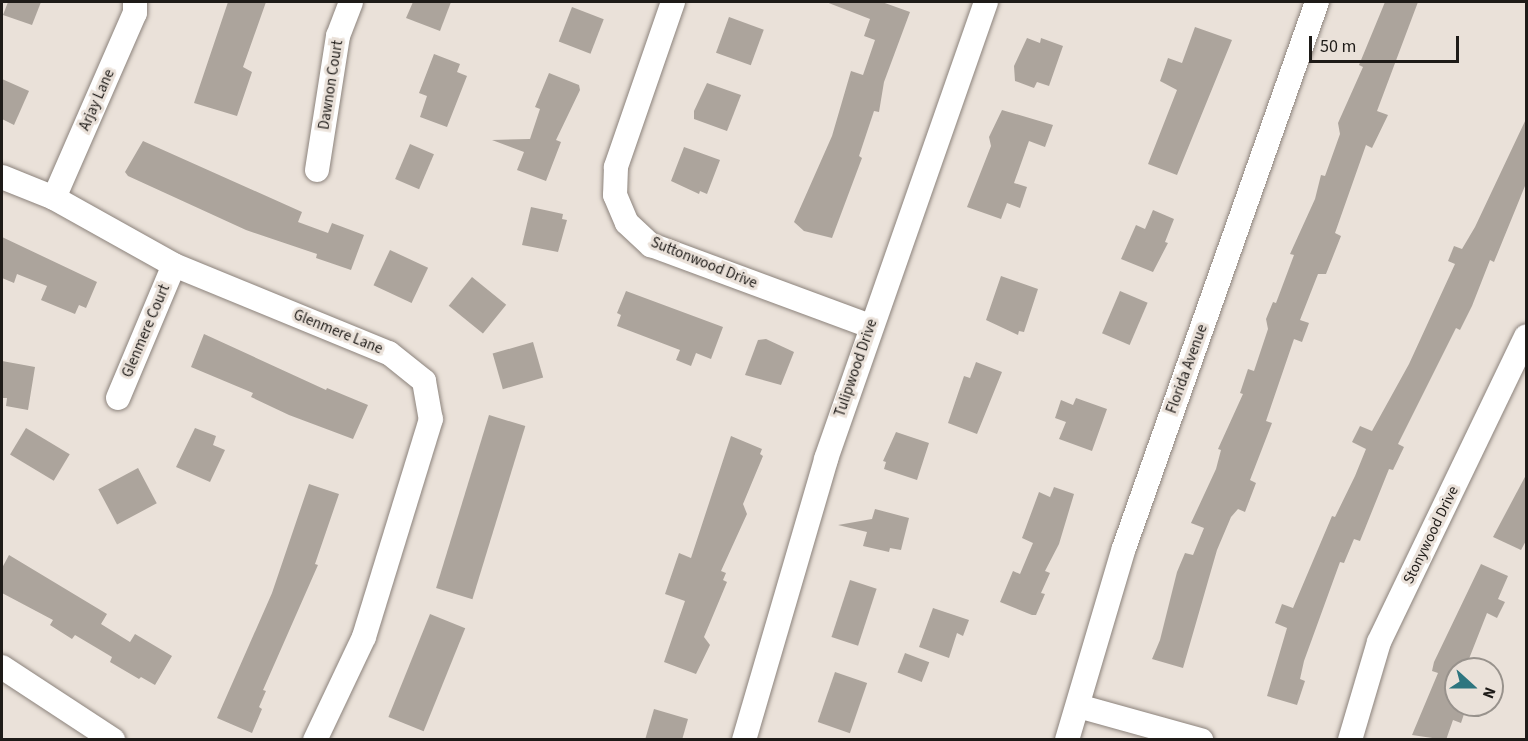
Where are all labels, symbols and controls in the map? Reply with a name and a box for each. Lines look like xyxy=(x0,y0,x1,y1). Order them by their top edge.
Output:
scale bar xyxy=(1312,24,1462,62)
text: 50 m xyxy=(1320,34,1356,59)
street label: Dawnon Court xyxy=(315,39,347,131)
street label: Arjay Lane xyxy=(76,67,118,133)
street label: Suttonwood Drive xyxy=(648,233,760,293)
street label: Glenmere Court xyxy=(118,282,174,380)
street label: Glenmere Lane xyxy=(291,306,385,358)
street label: Tulipwood Drive xyxy=(831,317,881,419)
street label: Florida Avenue xyxy=(1163,322,1211,416)
street label: Stonywood Drive xyxy=(1400,483,1462,587)
north arrow xyxy=(1444,657,1504,717)
text: N xyxy=(1477,684,1501,702)

